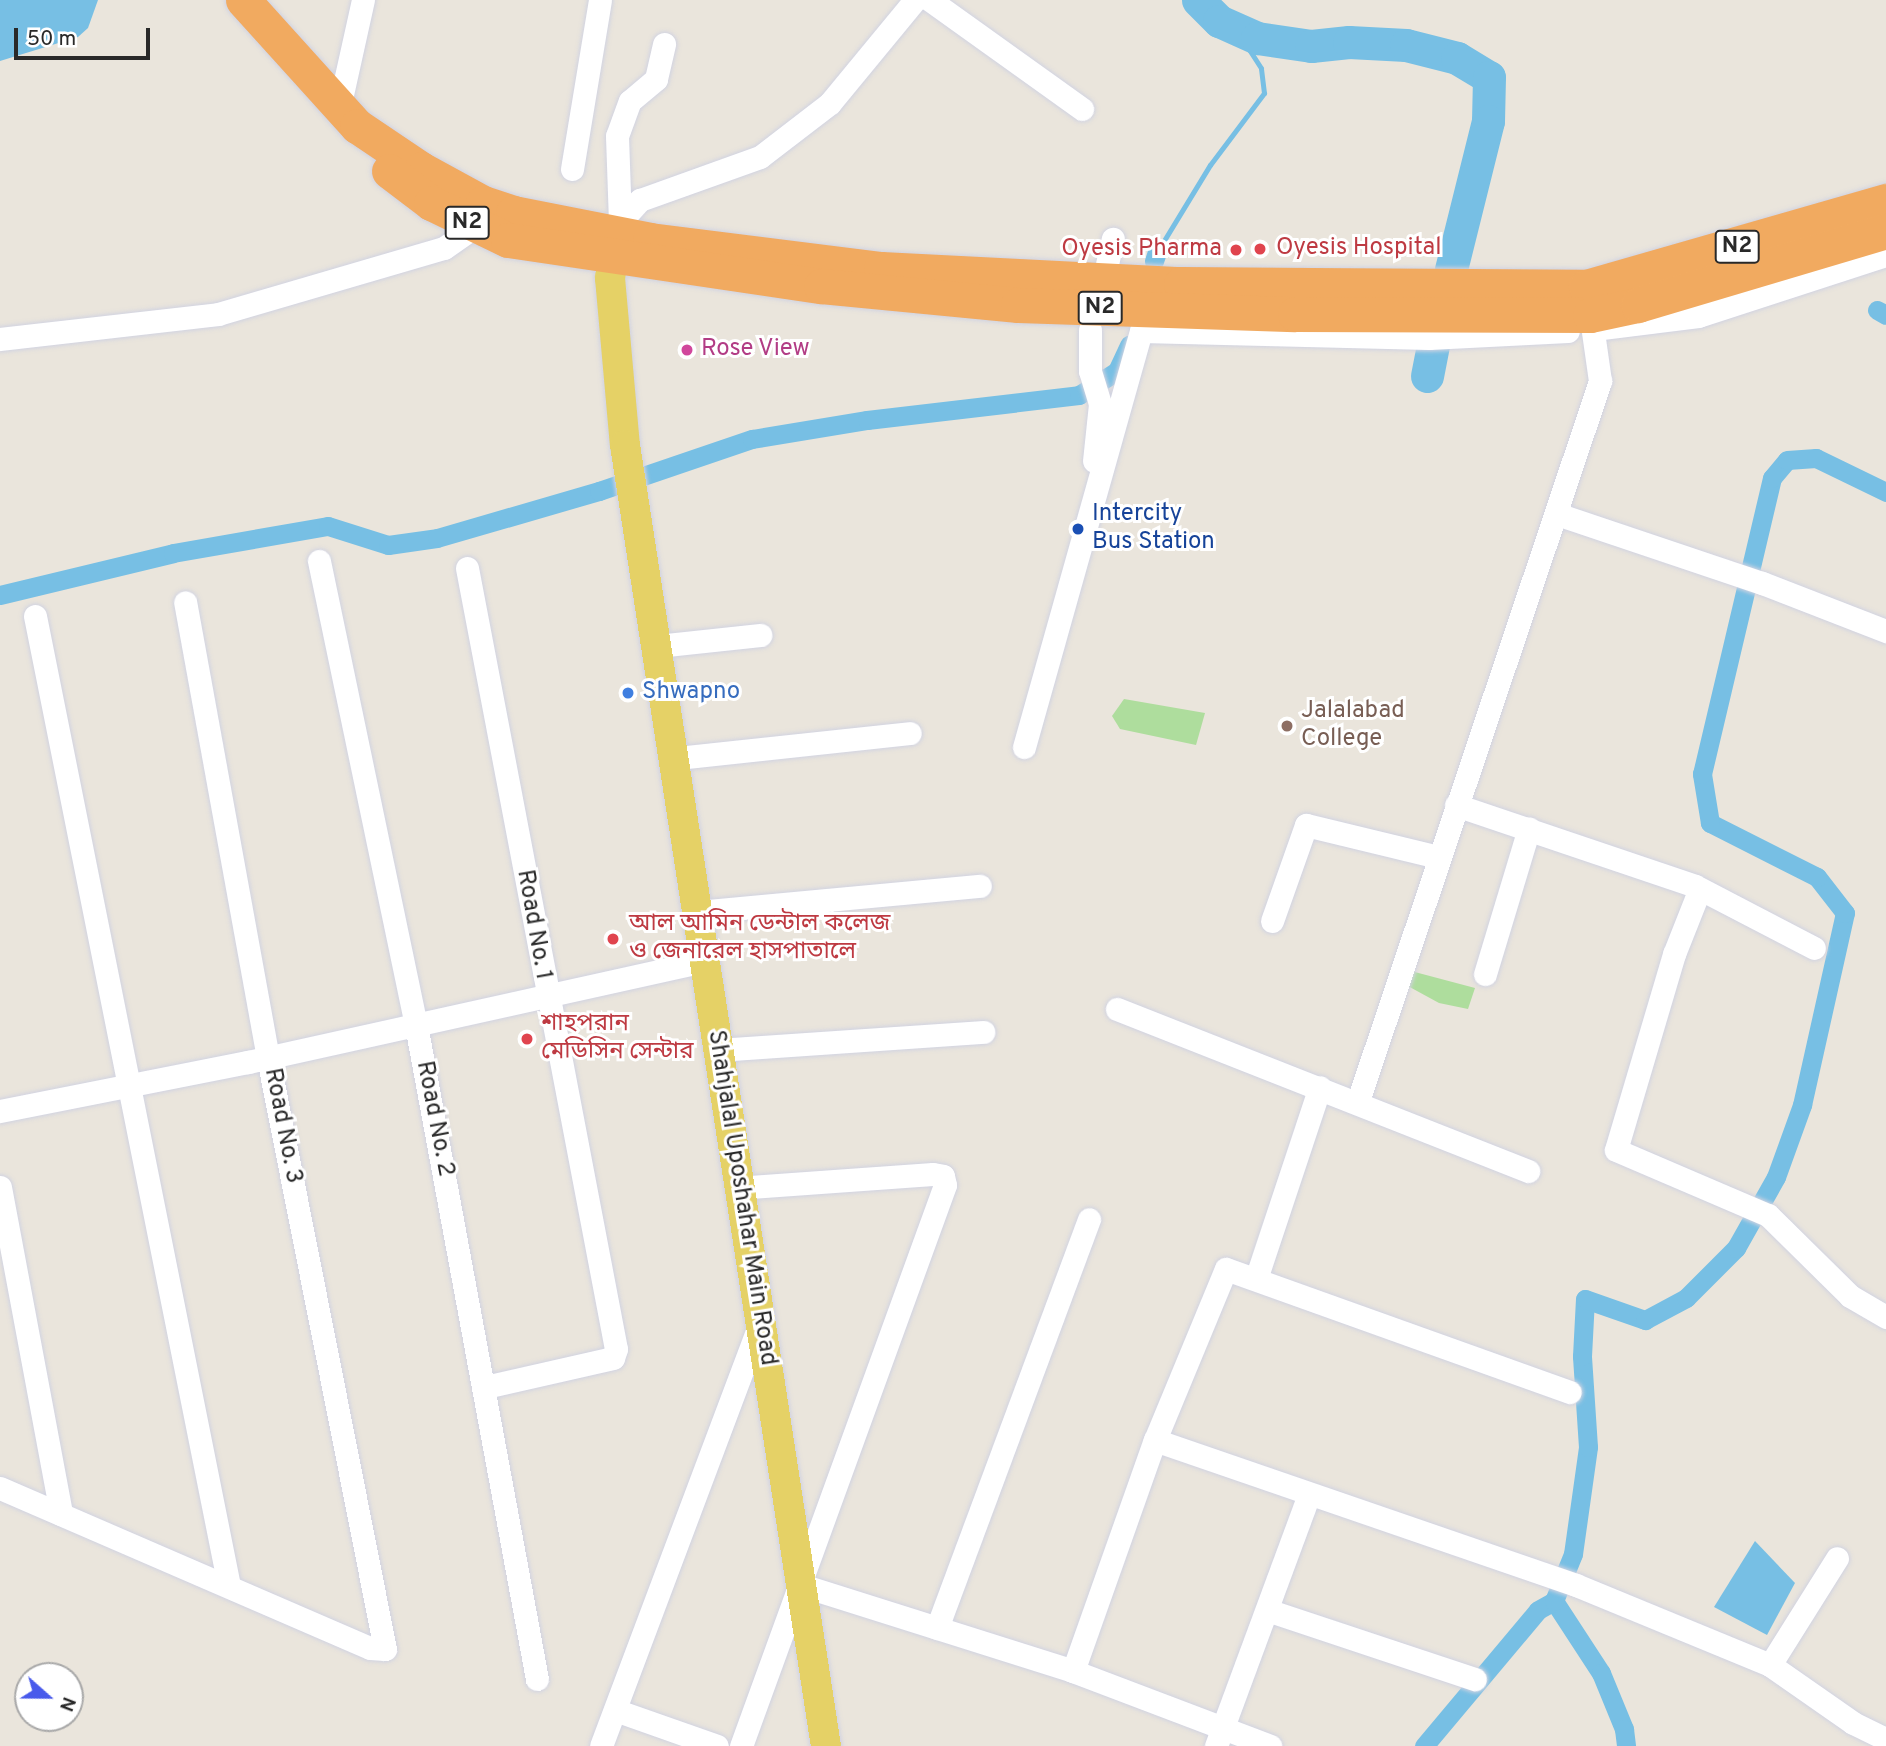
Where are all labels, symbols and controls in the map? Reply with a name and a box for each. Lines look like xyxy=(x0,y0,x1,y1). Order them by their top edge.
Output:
scale bar xyxy=(18,14,154,58)
text: 50 m xyxy=(27,26,76,53)
road number: N2 xyxy=(444,204,490,243)
road number: N2 xyxy=(1714,228,1760,266)
place label: Oyesis Hospital xyxy=(1276,235,1441,263)
place label: Oyesis Pharma xyxy=(1061,236,1222,264)
marker: Oyesis Hospital xyxy=(1250,239,1270,259)
marker: Oyesis Pharma xyxy=(1228,242,1244,258)
road number: N2 xyxy=(1077,288,1123,328)
place label: Rose View xyxy=(701,336,811,364)
marker: Rose View xyxy=(679,342,695,358)
place label: Intercity Bus Station xyxy=(1092,501,1215,557)
marker: Intercity Bus Station xyxy=(1070,521,1086,537)
place label: Shwapno xyxy=(642,679,740,707)
marker: Shwapno xyxy=(620,685,636,701)
place label: Jalalabad College xyxy=(1301,698,1405,754)
marker: Jalalabad College xyxy=(1279,718,1295,734)
street label: Road No. 1 xyxy=(509,868,557,982)
place label: আল আমিন ডেন্টাল কলেজ ও জেনারেল হাসপাতালে xyxy=(629,911,891,967)
marker: আল আমিন ডেন্টাল কলেজ ও জেনারেল হাসপাতালে xyxy=(603,929,623,949)
place label: শাহপরান মেডিসিন সেন্টার xyxy=(541,1011,694,1067)
street label: Shahjalal Uposhahar Main Road xyxy=(700,1028,782,1368)
marker: শাহপরান মেডিসিন সেন্টার xyxy=(519,1031,535,1047)
street label: Road No. 2 xyxy=(409,1059,459,1179)
street label: Road No. 3 xyxy=(257,1066,307,1186)
north arrow xyxy=(14,1662,84,1732)
text: N xyxy=(53,1693,80,1714)

